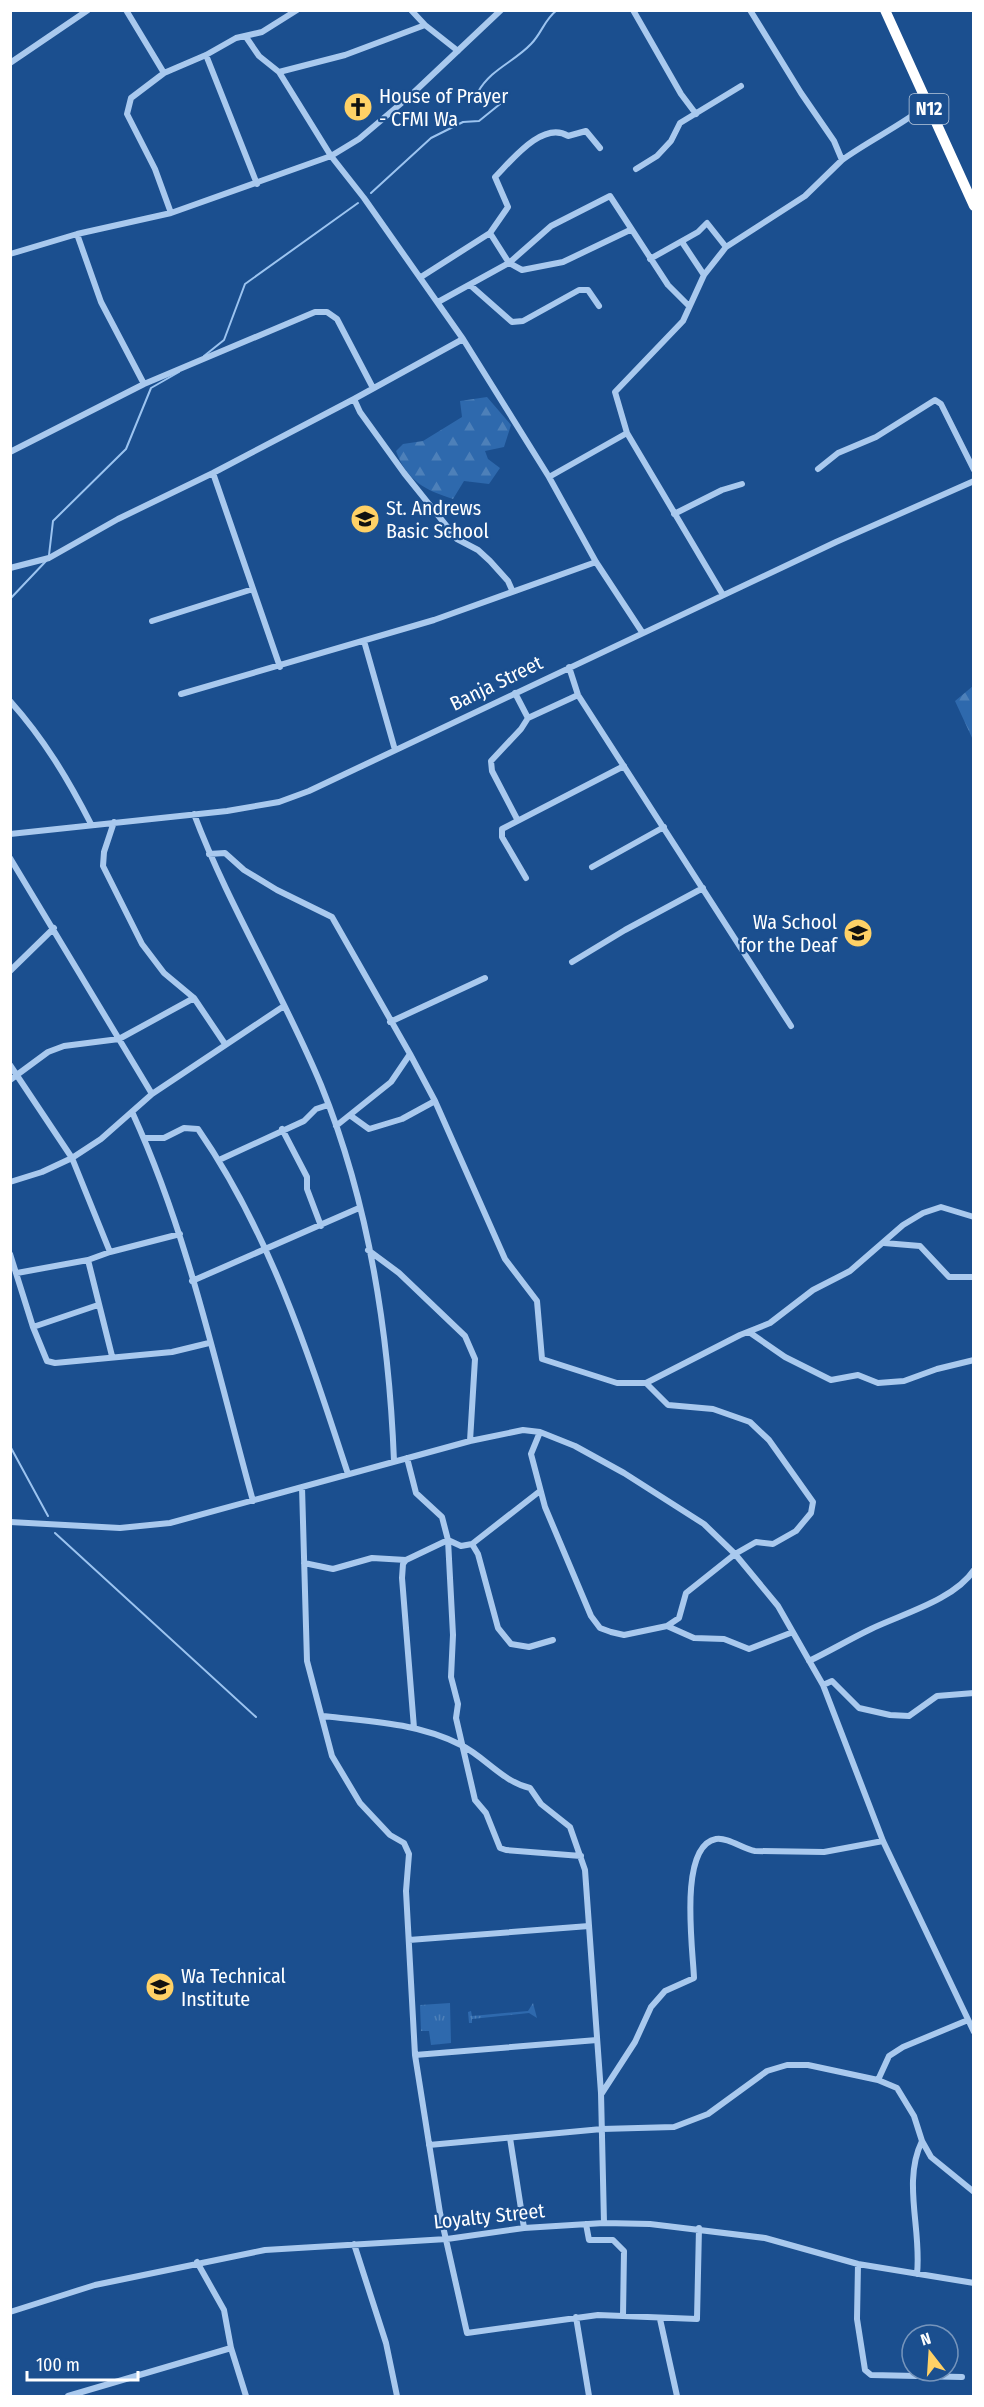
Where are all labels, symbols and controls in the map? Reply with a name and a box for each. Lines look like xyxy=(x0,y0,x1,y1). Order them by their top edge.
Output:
place label: House of Prayer - CFMI Wa xyxy=(379,84,508,131)
church icon: House of Prayer - CFMI Wa xyxy=(342,91,374,123)
road number: N12 xyxy=(910,94,948,124)
place label: St. Andrews Basic School xyxy=(386,496,489,543)
school or university icon: St. Andrews Basic School xyxy=(349,503,381,535)
street label: Banja Street xyxy=(446,650,547,716)
place label: Wa School for the Deaf xyxy=(740,910,839,957)
school or university icon: Wa School for the Deaf xyxy=(842,917,874,949)
place label: Wa Technical Institute xyxy=(181,1964,286,2011)
school or university icon: Wa Technical Institute xyxy=(144,1971,176,2003)
street label: Loyalty Street xyxy=(432,2198,546,2234)
north arrow xyxy=(900,2323,960,2383)
text: N xyxy=(918,2329,933,2350)
scale bar xyxy=(27,2344,138,2382)
text: 100 m xyxy=(36,2354,80,2376)

